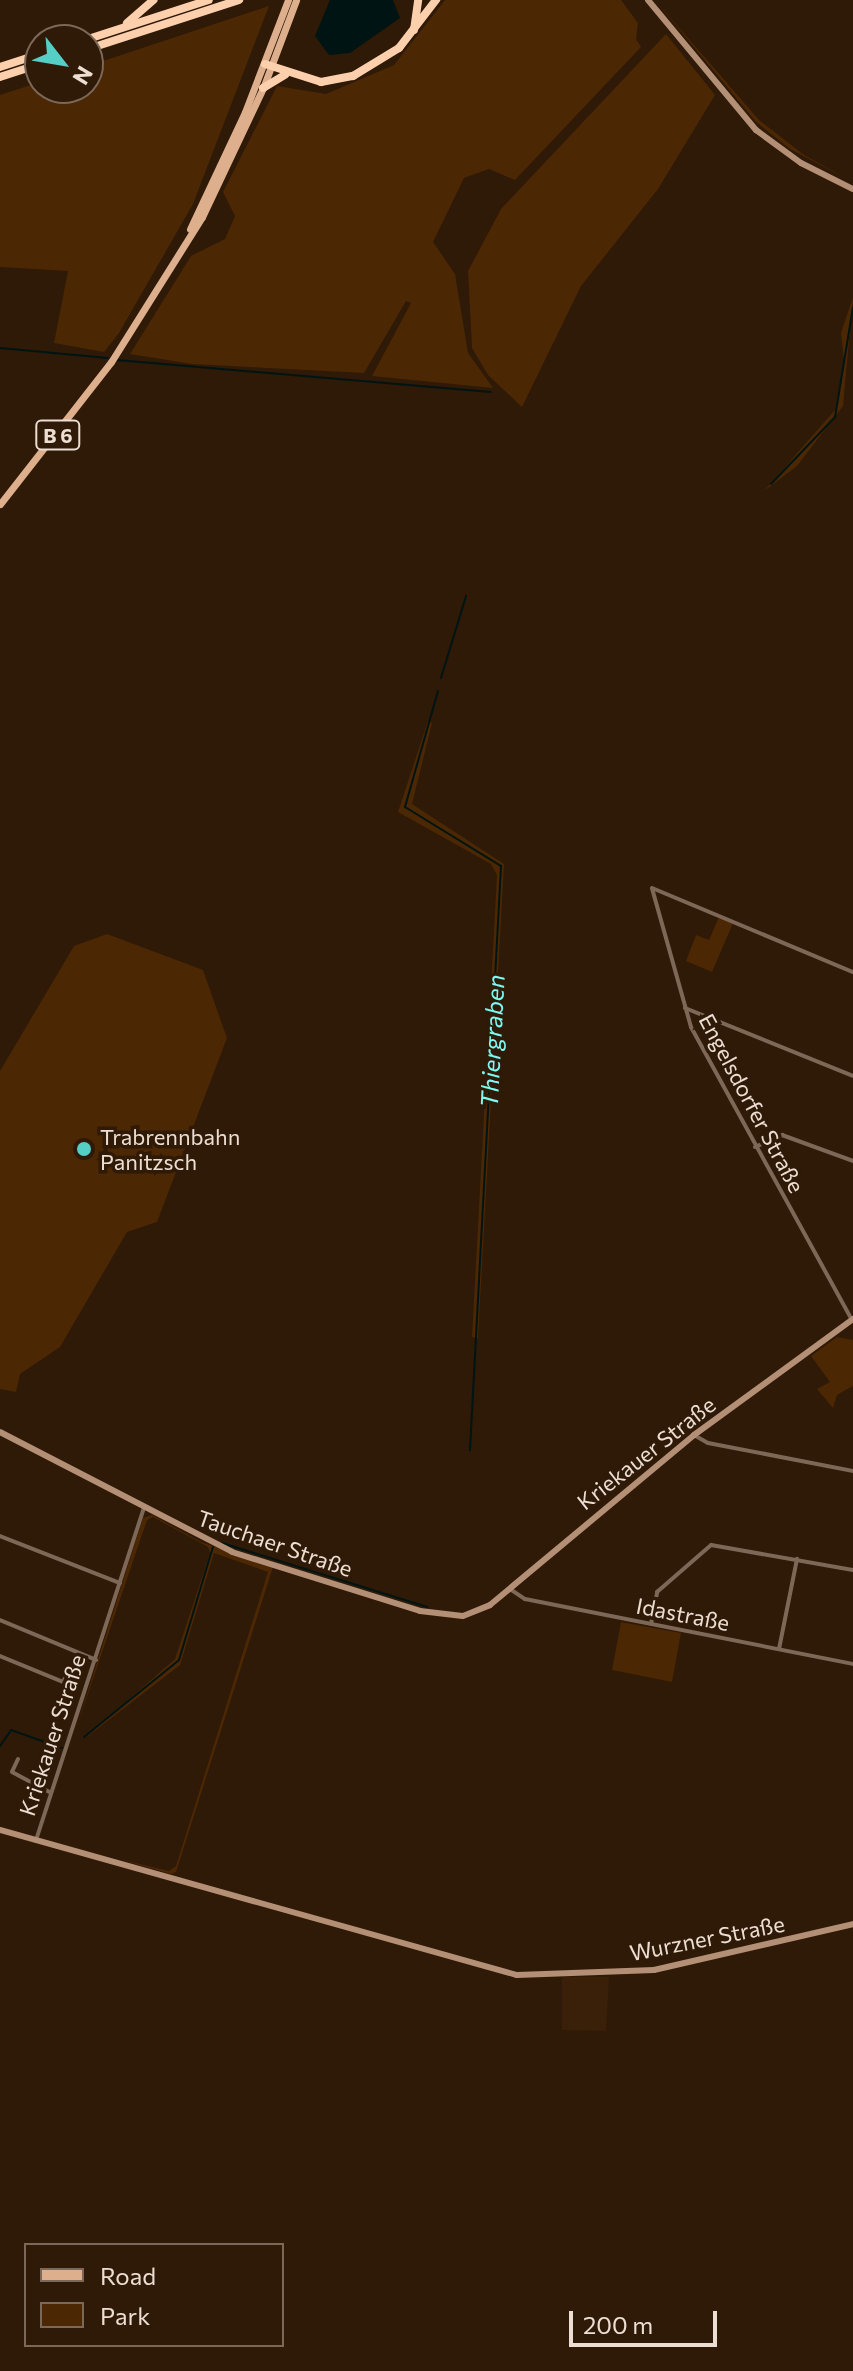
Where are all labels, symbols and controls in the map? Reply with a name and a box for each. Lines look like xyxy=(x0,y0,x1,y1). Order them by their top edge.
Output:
north arrow xyxy=(24,24,104,104)
text: N xyxy=(67,62,99,90)
road number: B 6 xyxy=(34,419,82,451)
water label: Thiergraben xyxy=(474,974,510,1108)
street label: Engelsdorfer Straße xyxy=(694,1009,810,1197)
place label: Trabrennbahn Panitzsch xyxy=(100,1123,240,1174)
marker: Trabrennbahn Panitzsch xyxy=(75,1140,93,1158)
street label: Kriekauer Straße xyxy=(572,1391,720,1515)
street label: Tauchaer Straße xyxy=(194,1504,356,1582)
street label: Idastraße xyxy=(634,1592,732,1636)
street label: Kriekauer Straße xyxy=(14,1651,90,1819)
street label: Wurzner Straße xyxy=(627,1910,787,1966)
legend xyxy=(24,2243,284,2347)
text: Road xyxy=(100,2261,156,2290)
scale bar xyxy=(573,2295,721,2345)
text: Park xyxy=(100,2301,150,2330)
text: 200 m xyxy=(583,2310,653,2339)

